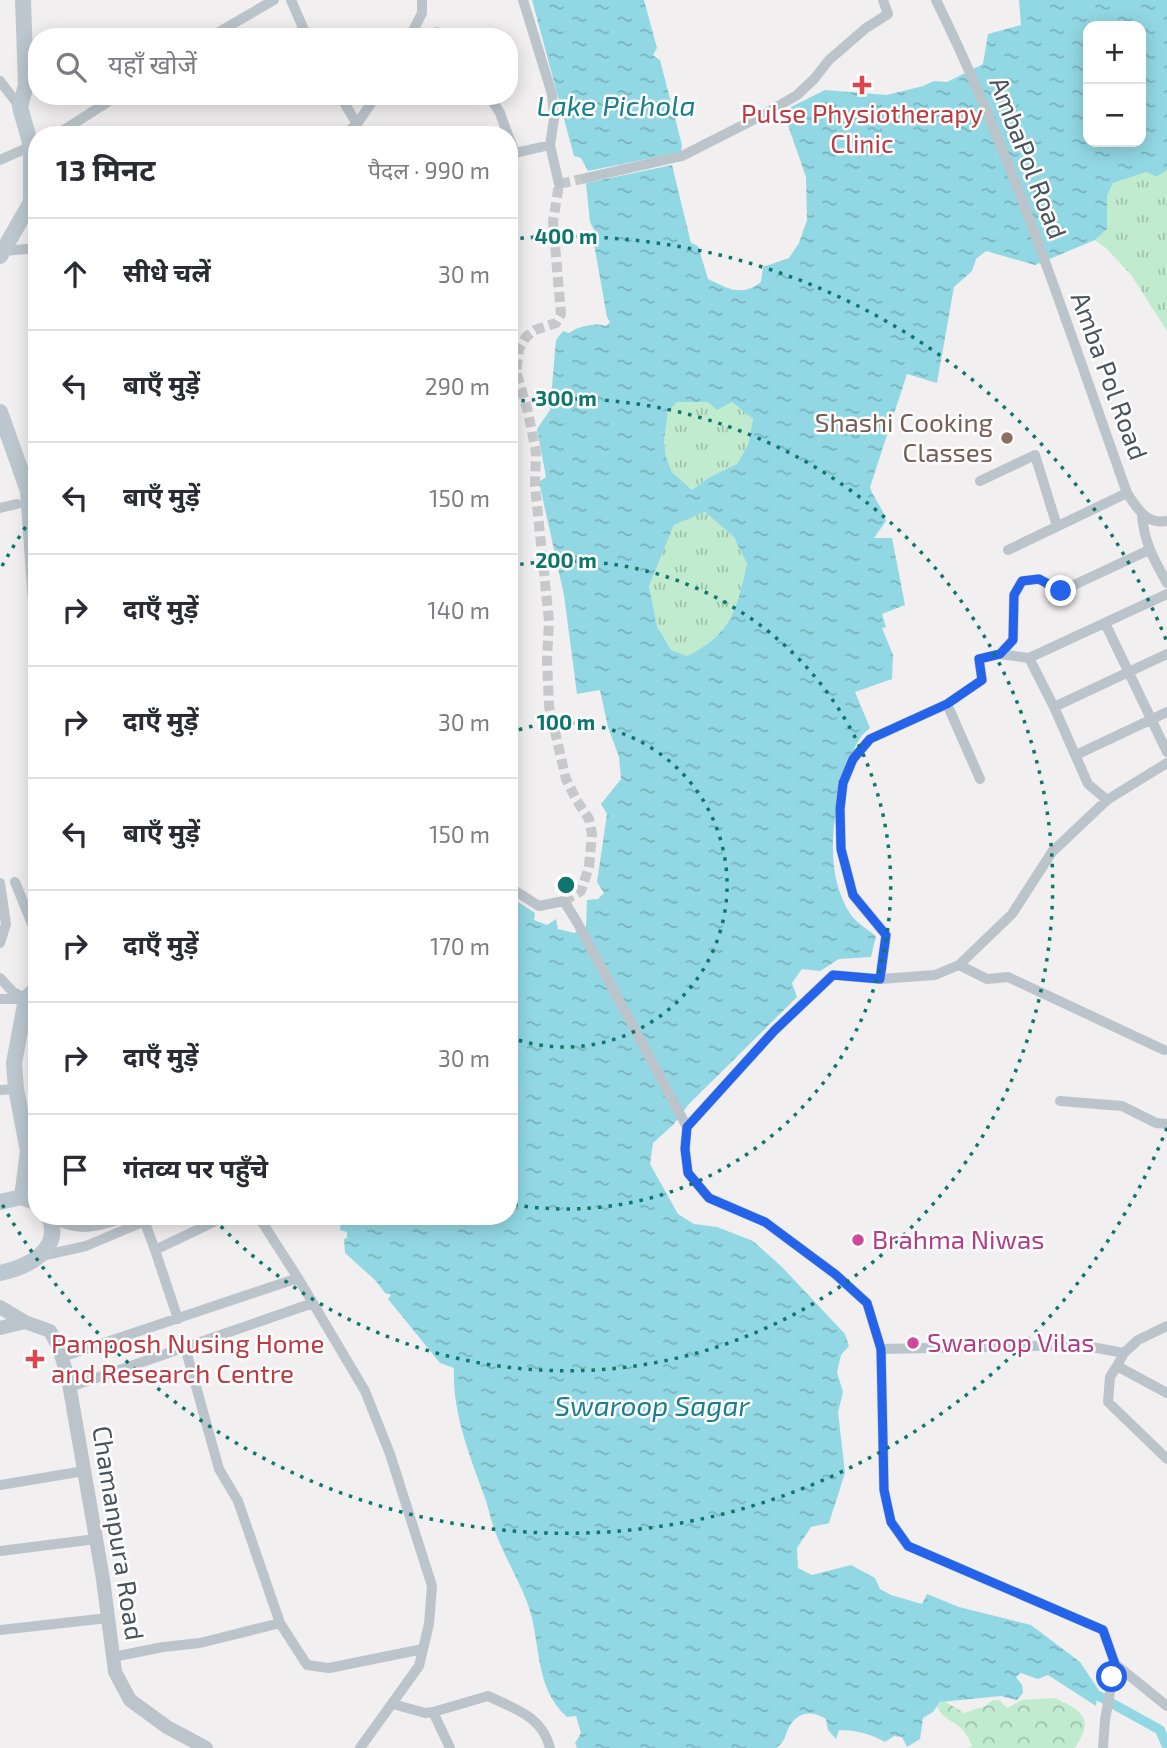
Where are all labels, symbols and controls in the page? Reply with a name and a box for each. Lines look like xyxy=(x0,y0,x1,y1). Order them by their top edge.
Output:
map controls xyxy=(1083,21,1146,147)
button: + xyxy=(1083,21,1146,84)
search box xyxy=(28,28,518,105)
icon: search xyxy=(52,48,90,86)
text: यहाँ खोजें xyxy=(108,48,197,79)
street label: AmbaPol Road xyxy=(984,72,1074,243)
marker: Pulse Physiotherapy Clinic xyxy=(852,75,872,95)
button: − xyxy=(1083,84,1146,147)
water label: Lake Pichola xyxy=(536,88,696,122)
place label: Pulse Physiotherapy Clinic xyxy=(741,97,983,158)
text: 13 मिनट xyxy=(56,151,155,187)
text: पैदल · 990 m xyxy=(368,156,490,184)
text: 400 m xyxy=(535,223,597,248)
icon: ahead xyxy=(56,255,94,293)
text: सीधे चलें xyxy=(123,256,211,287)
text: 30 m xyxy=(438,260,490,288)
street label: Amba Pol Road xyxy=(1066,287,1155,464)
icon: left xyxy=(56,367,94,405)
text: बाएँ मुड़ें xyxy=(123,368,200,399)
text: 290 m xyxy=(425,372,490,400)
text: 300 m xyxy=(535,385,597,410)
place label: Shashi Cooking Classes xyxy=(815,406,993,467)
marker: Shashi Cooking Classes xyxy=(999,430,1015,446)
icon: left xyxy=(56,479,94,517)
text: बाएँ मुड़ें xyxy=(123,480,200,511)
text: 150 m xyxy=(429,484,490,512)
text: 200 m xyxy=(535,547,597,572)
route end xyxy=(1045,575,1076,606)
icon: right xyxy=(56,591,94,629)
text: दाएँ मुड़ें xyxy=(123,592,198,623)
text: 140 m xyxy=(428,596,490,624)
icon: right xyxy=(56,703,94,741)
text: दाएँ मुड़ें xyxy=(123,704,198,735)
text: 30 m xyxy=(438,708,490,736)
text: 100 m xyxy=(537,709,595,734)
icon: left xyxy=(56,815,94,853)
text: बाएँ मुड़ें xyxy=(123,816,200,847)
text: 150 m xyxy=(429,820,490,848)
centre of rings xyxy=(554,873,578,897)
icon: right xyxy=(56,927,94,965)
text: दाएँ मुड़ें xyxy=(123,928,198,959)
text: 170 m xyxy=(430,932,490,960)
icon: right xyxy=(56,1039,94,1077)
text: दाएँ मुड़ें xyxy=(123,1040,198,1071)
text: 30 m xyxy=(438,1044,490,1072)
icon: arrive xyxy=(56,1151,94,1189)
text: गंतव्य पर पहुँचे xyxy=(123,1152,268,1183)
place label: Brahma Niwas xyxy=(872,1223,1044,1254)
marker: Brahma Niwas xyxy=(850,1232,866,1248)
place label: Swaroop Vilas xyxy=(927,1326,1094,1357)
place label: Pamposh Nusing Home and Research Centre xyxy=(51,1327,324,1388)
marker: Swaroop Vilas xyxy=(905,1335,921,1351)
marker: Pamposh Nusing Home and Research Centre xyxy=(25,1349,45,1369)
water label: Swaroop Sagar xyxy=(554,1388,750,1422)
street label: Chamanpura Road xyxy=(87,1423,152,1642)
route start xyxy=(1096,1661,1127,1692)

